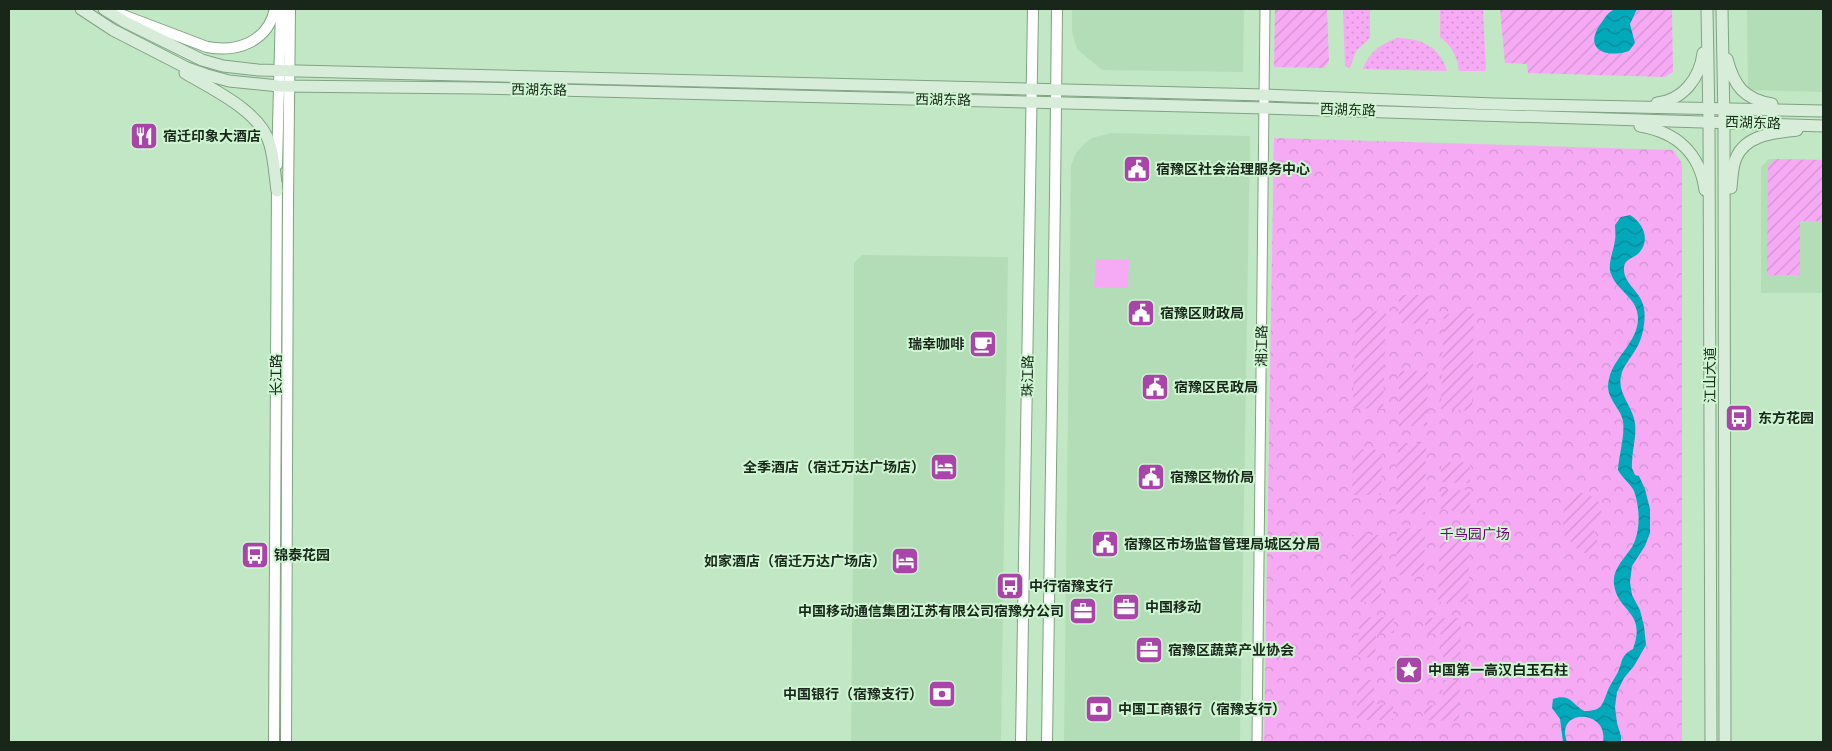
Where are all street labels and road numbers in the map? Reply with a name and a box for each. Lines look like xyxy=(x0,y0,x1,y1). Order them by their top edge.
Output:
street label: 西湖东路 xyxy=(511,81,567,99)
street label: 西湖东路 xyxy=(915,91,971,109)
street label: 西湖东路 xyxy=(1320,101,1376,119)
street label: 西湖东路 xyxy=(1725,114,1781,132)
street label: 湘江路 xyxy=(1253,325,1271,367)
street label: 江山大道 xyxy=(1702,347,1719,403)
street label: 长江路 xyxy=(268,354,285,396)
street label: 珠江路 xyxy=(1019,355,1037,397)

